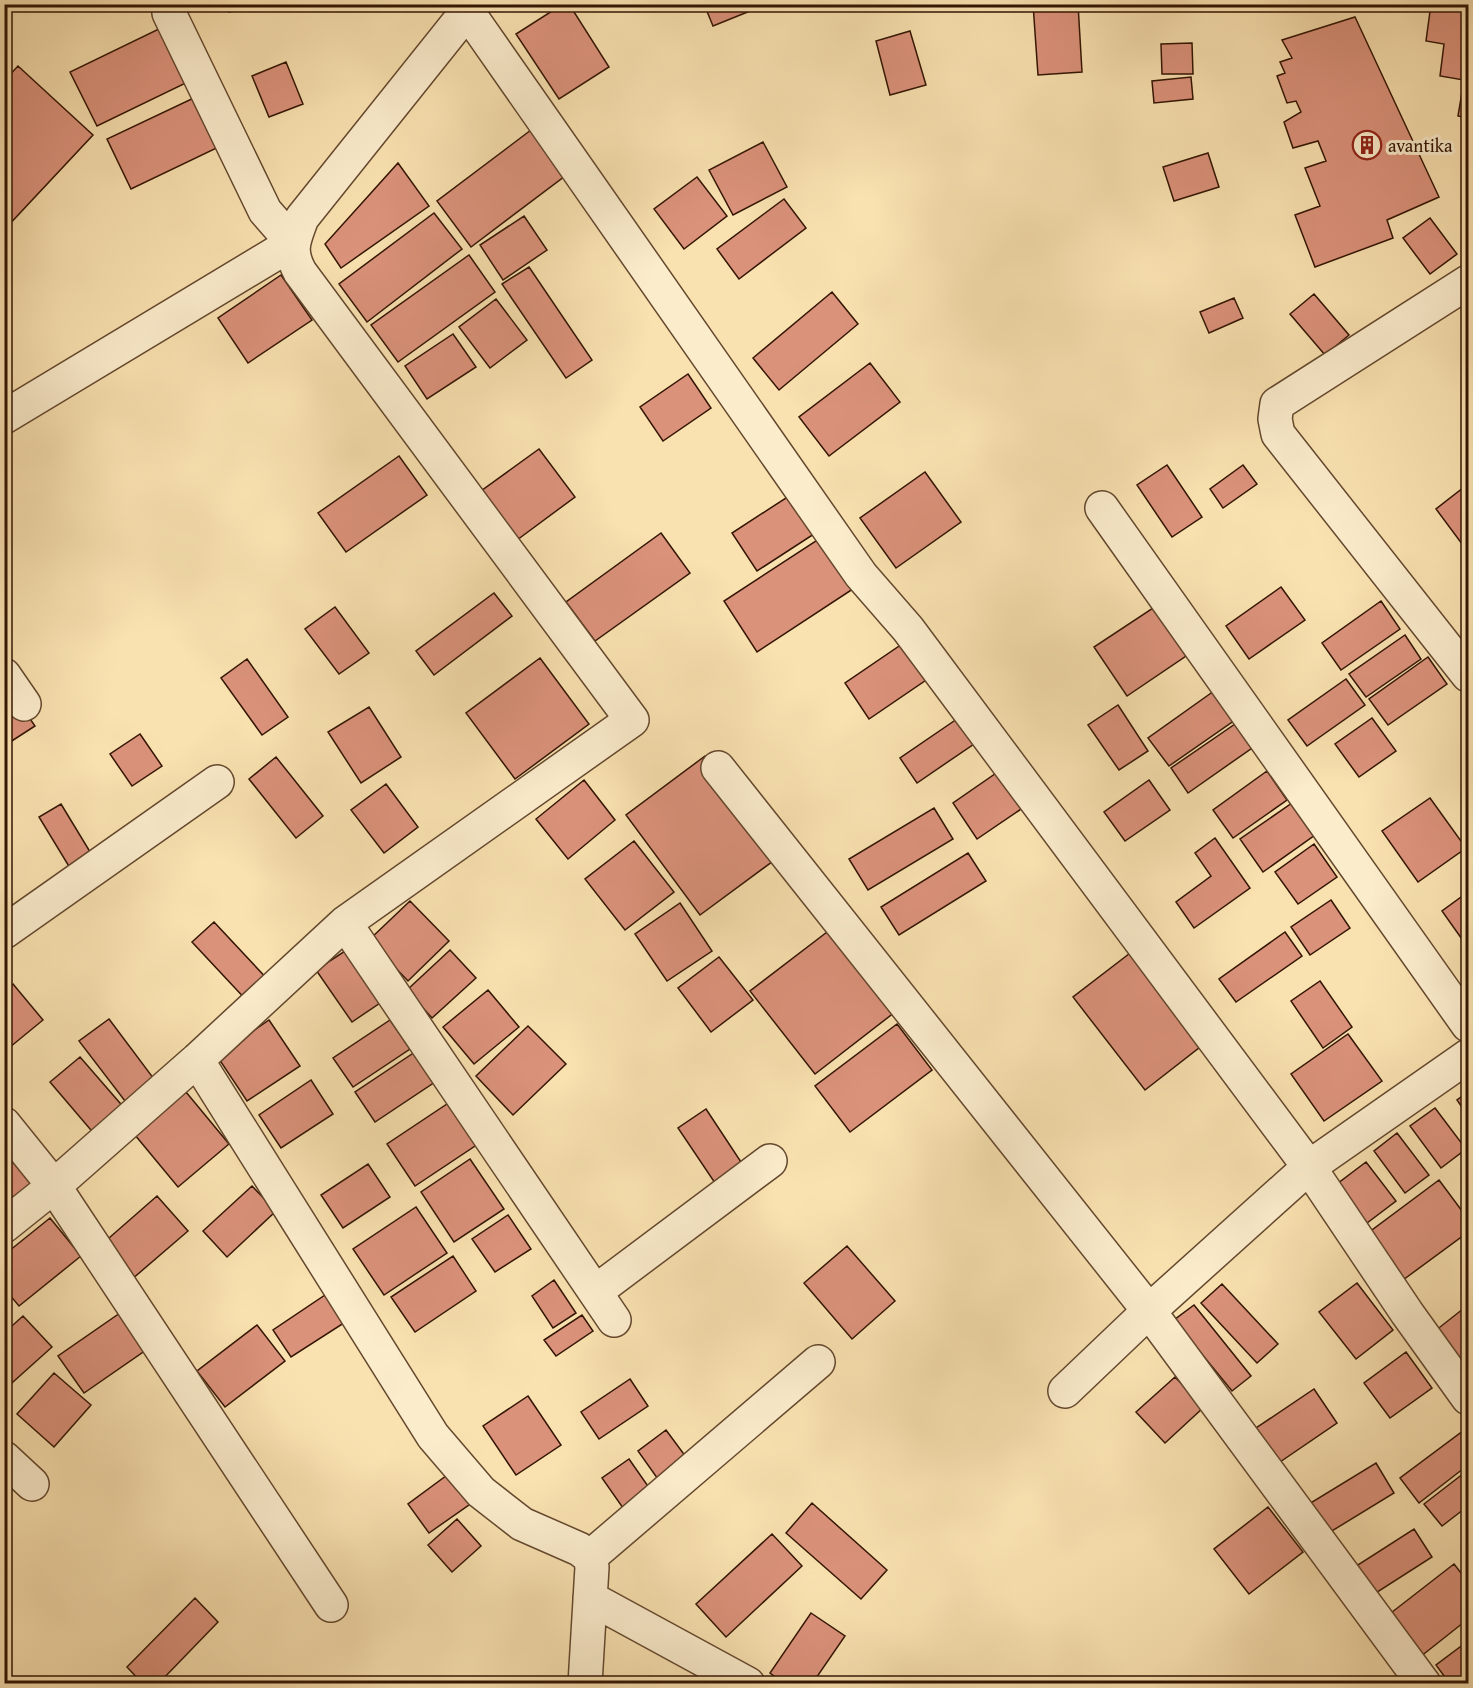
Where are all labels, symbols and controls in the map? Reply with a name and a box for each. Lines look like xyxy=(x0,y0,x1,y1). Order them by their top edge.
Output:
building icon: avantika xyxy=(1351,129,1383,161)
place label: avantika xyxy=(1388,132,1453,159)

